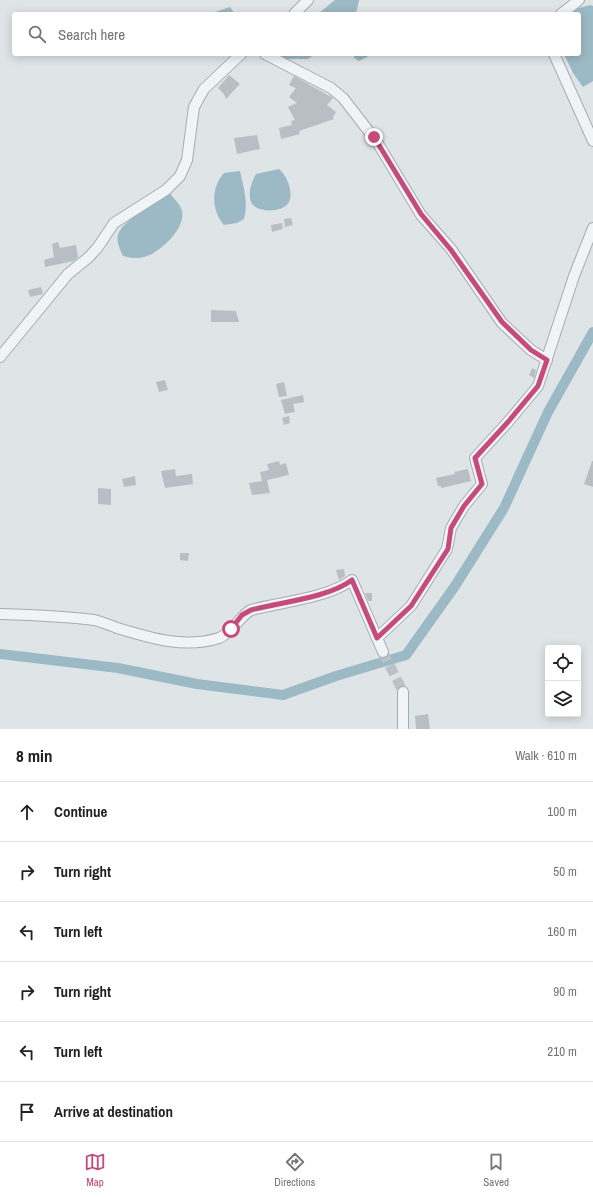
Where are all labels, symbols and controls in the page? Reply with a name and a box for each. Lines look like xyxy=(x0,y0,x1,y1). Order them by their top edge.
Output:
search box xyxy=(12,12,581,56)
icon: search xyxy=(26,23,48,45)
text: Search here xyxy=(58,24,125,45)
route end xyxy=(365,128,383,146)
route start xyxy=(222,620,240,638)
map controls xyxy=(545,645,581,717)
button: locate xyxy=(545,645,581,681)
button: layers xyxy=(545,681,581,717)
text: 8 min xyxy=(16,744,52,767)
text: Walk · 610 m xyxy=(515,747,577,764)
icon: ahead xyxy=(16,801,38,823)
text: Continue xyxy=(54,801,107,822)
text: 100 m xyxy=(547,803,577,820)
icon: right xyxy=(16,861,38,883)
text: Turn right xyxy=(54,861,111,882)
text: 50 m xyxy=(553,863,577,880)
icon: left xyxy=(16,921,38,943)
text: Turn left xyxy=(54,921,102,942)
text: 160 m xyxy=(547,923,577,940)
icon: right xyxy=(16,981,38,1003)
text: Turn right xyxy=(54,981,111,1002)
text: 90 m xyxy=(553,983,577,1000)
icon: left xyxy=(16,1041,38,1063)
text: Turn left xyxy=(54,1041,102,1062)
text: 210 m xyxy=(547,1043,577,1060)
icon: arrive xyxy=(16,1101,38,1123)
text: Arrive at destination xyxy=(54,1101,173,1122)
tab: Map xyxy=(84,1151,106,1189)
tab: Directions xyxy=(274,1151,315,1189)
tab: Saved xyxy=(483,1151,509,1189)

